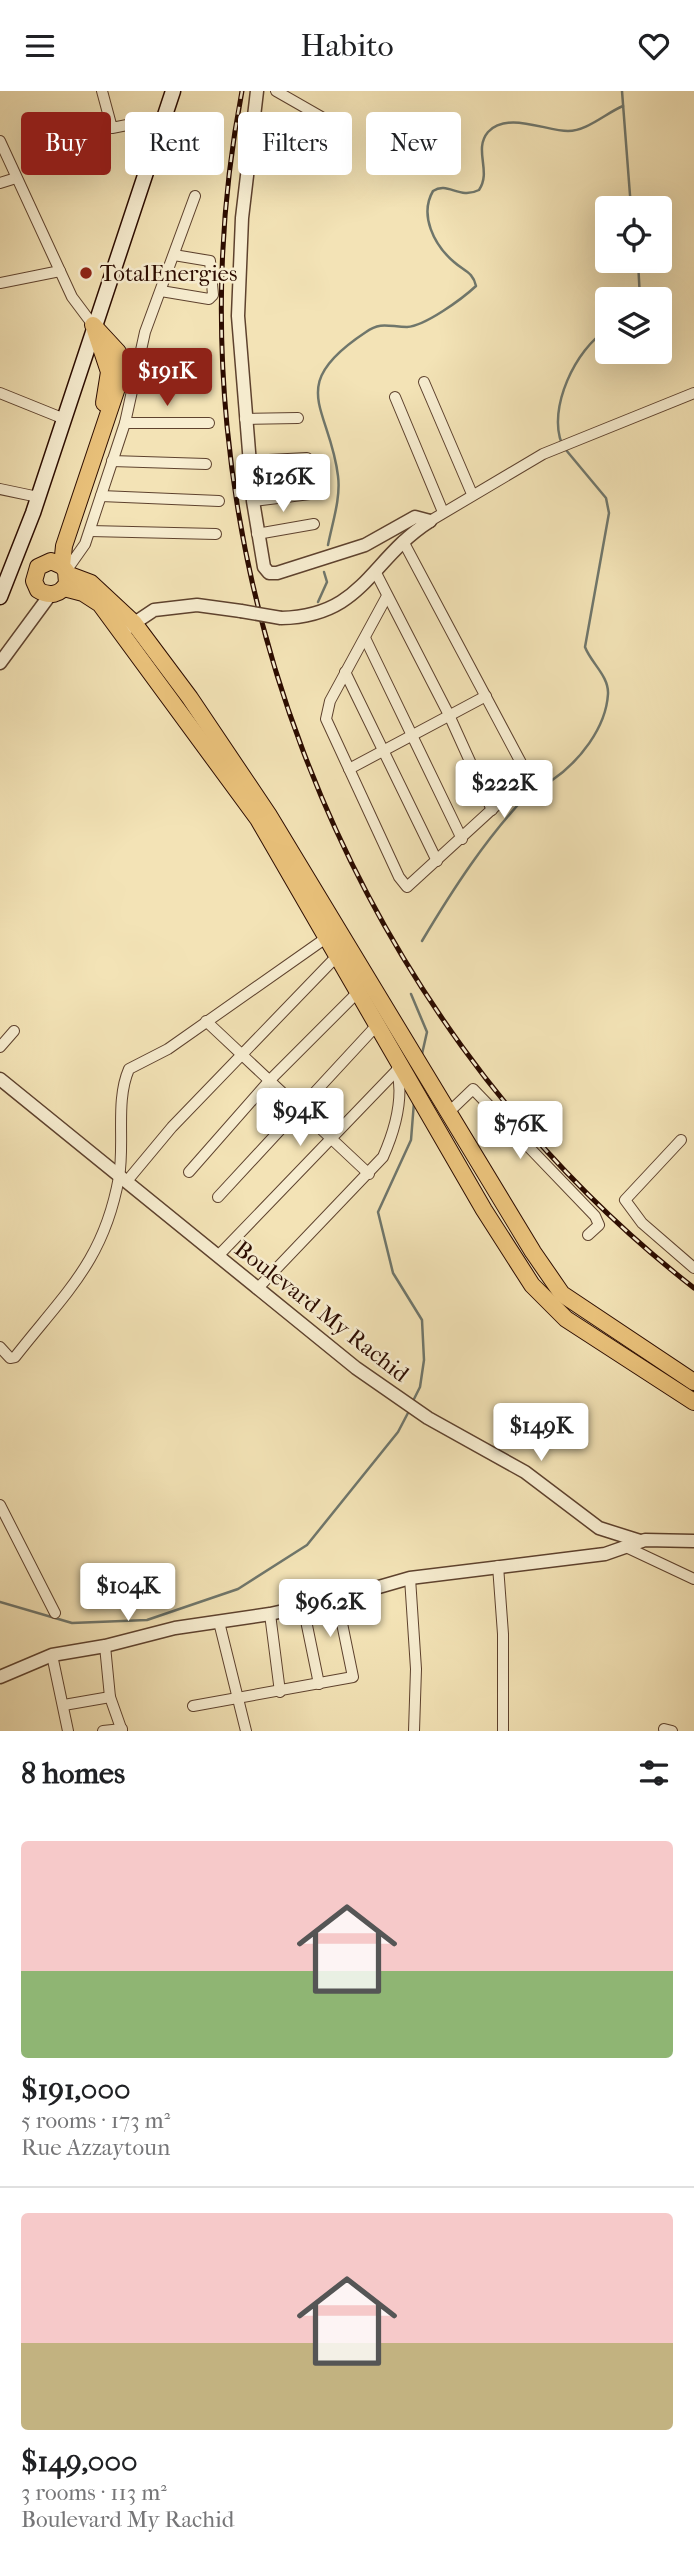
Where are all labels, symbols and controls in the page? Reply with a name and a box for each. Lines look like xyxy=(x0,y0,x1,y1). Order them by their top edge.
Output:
icon: menu xyxy=(21,27,59,65)
text: Habito xyxy=(300,27,394,64)
icon: heart xyxy=(635,27,673,65)
chip: Buy xyxy=(21,112,111,175)
chip: Rent xyxy=(125,112,224,175)
chip: Filters xyxy=(238,112,352,175)
chip: New xyxy=(366,112,461,175)
map controls xyxy=(595,196,672,364)
button: locate xyxy=(595,196,672,273)
place label: TotalEnergies xyxy=(100,260,237,287)
marker: TotalEnergies xyxy=(78,265,94,281)
button: layers xyxy=(595,287,672,364)
pin: $191K xyxy=(118,349,216,408)
text: $191K xyxy=(138,357,196,384)
pin: $126K xyxy=(234,455,332,514)
text: $126K xyxy=(252,463,314,490)
pin: $222K xyxy=(455,761,553,820)
text: $222K xyxy=(472,769,536,796)
pin: $94K xyxy=(259,1089,341,1148)
text: $94K xyxy=(273,1097,327,1124)
pin: $76K xyxy=(479,1101,561,1161)
text: $76K xyxy=(494,1110,546,1137)
street label: Boulevard My Rachid xyxy=(229,1235,414,1388)
pin: $149K xyxy=(492,1403,590,1463)
text: $149K xyxy=(509,1412,573,1439)
pin: $104K xyxy=(79,1563,177,1623)
text: $104K xyxy=(96,1572,160,1599)
pin: $96.2K xyxy=(273,1579,387,1639)
text: $96.2K xyxy=(295,1588,365,1615)
icon: filters xyxy=(635,1754,673,1792)
text: 8 homes xyxy=(21,1756,125,1791)
icon: home xyxy=(284,1886,410,2012)
text: $191,000 xyxy=(21,2072,131,2107)
text: 5 rooms · 173 m² xyxy=(21,2107,170,2134)
text: Rue Azzaytoun xyxy=(21,2134,170,2161)
icon: home xyxy=(284,2258,410,2384)
text: $149,000 xyxy=(21,2444,138,2479)
text: 3 rooms · 113 m² xyxy=(21,2479,167,2506)
text: Boulevard My Rachid xyxy=(21,2506,234,2533)

